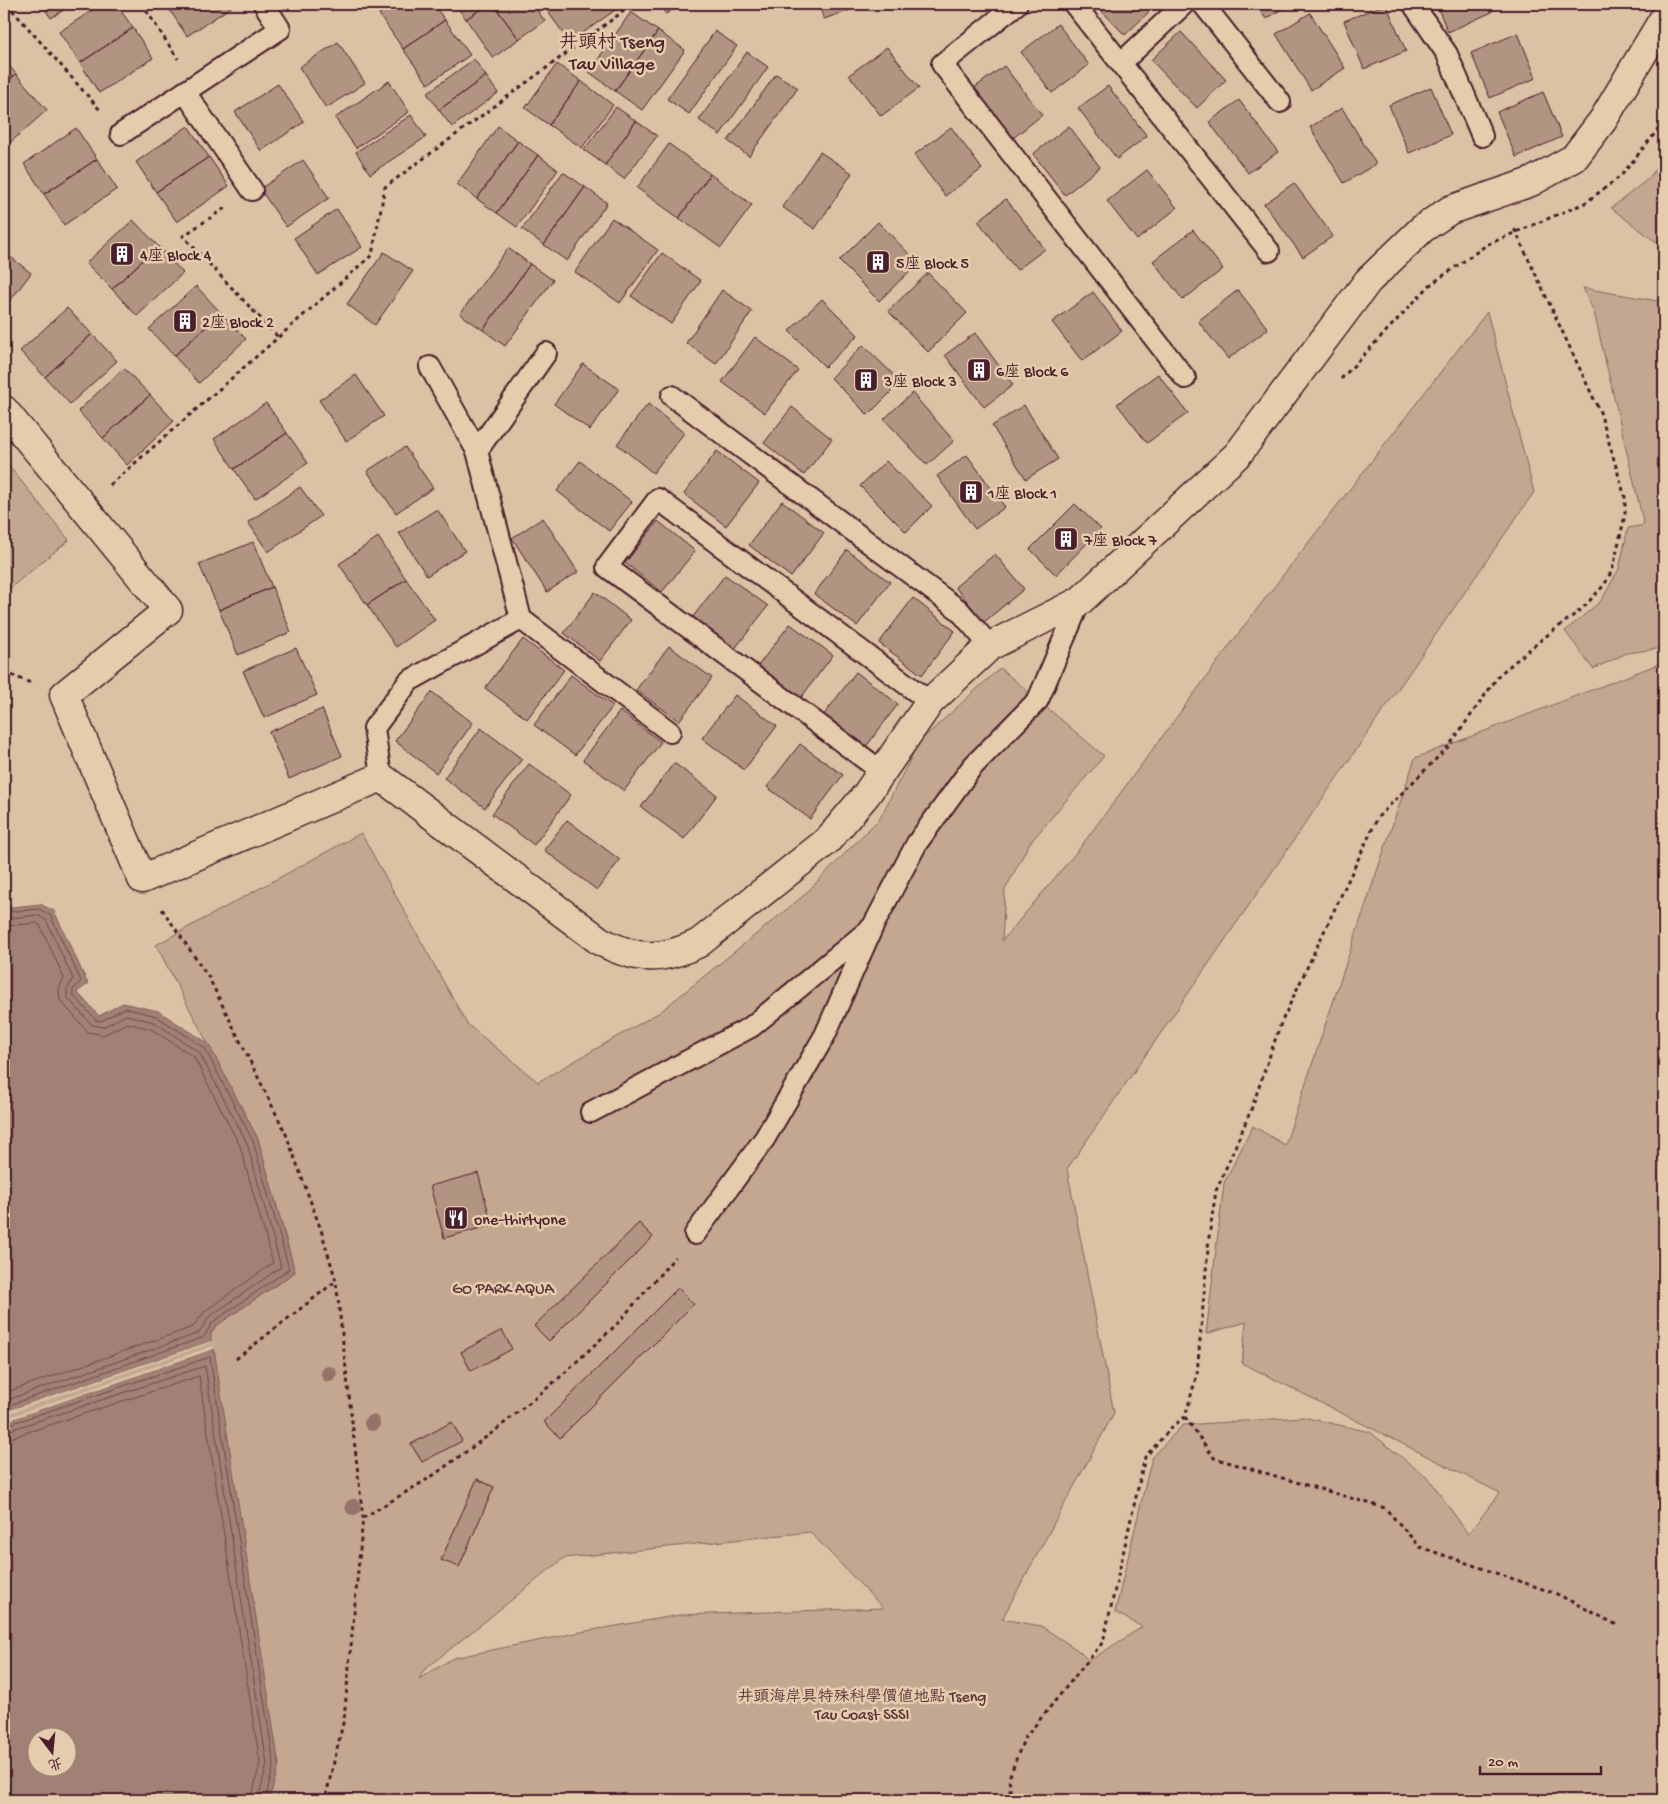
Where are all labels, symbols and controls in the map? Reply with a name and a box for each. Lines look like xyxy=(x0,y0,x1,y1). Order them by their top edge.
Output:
district label: 井頭村 Tseng Tau Village xyxy=(559,31,665,77)
building icon: 4座 Block 4 xyxy=(109,241,135,267)
place label: 4座 Block 4 xyxy=(140,246,212,267)
building icon: 5座 Block 5 xyxy=(865,249,891,275)
place label: 5座 Block 5 xyxy=(896,254,969,275)
building icon: 2座 Block 2 xyxy=(172,308,198,334)
place label: 2座 Block 2 xyxy=(202,313,274,334)
building icon: 6座 Block 6 xyxy=(966,357,992,383)
place label: 6座 Block 6 xyxy=(996,362,1069,383)
building icon: 3座 Block 3 xyxy=(853,367,879,393)
place label: 3座 Block 3 xyxy=(883,372,957,393)
building icon: 1座 Block 1 xyxy=(958,479,984,505)
place label: 1座 Block 1 xyxy=(987,484,1057,505)
building icon: 7座 Block 7 xyxy=(1053,526,1079,552)
place label: 7座 Block 7 xyxy=(1083,531,1157,552)
restaurant icon: one-thirtyone xyxy=(443,1205,469,1231)
place label: one-thirtyone xyxy=(474,1212,567,1231)
park label: GO PARK AQUA xyxy=(452,1281,555,1300)
park label: 井頭海岸具特殊科學價值地點 Tseng Tau Coast SSSI xyxy=(738,1687,986,1726)
north arrow xyxy=(28,1726,78,1776)
scale bar xyxy=(1480,1744,1602,1776)
text: 北 xyxy=(46,1752,64,1772)
text: 20 m xyxy=(1488,1754,1518,1772)

